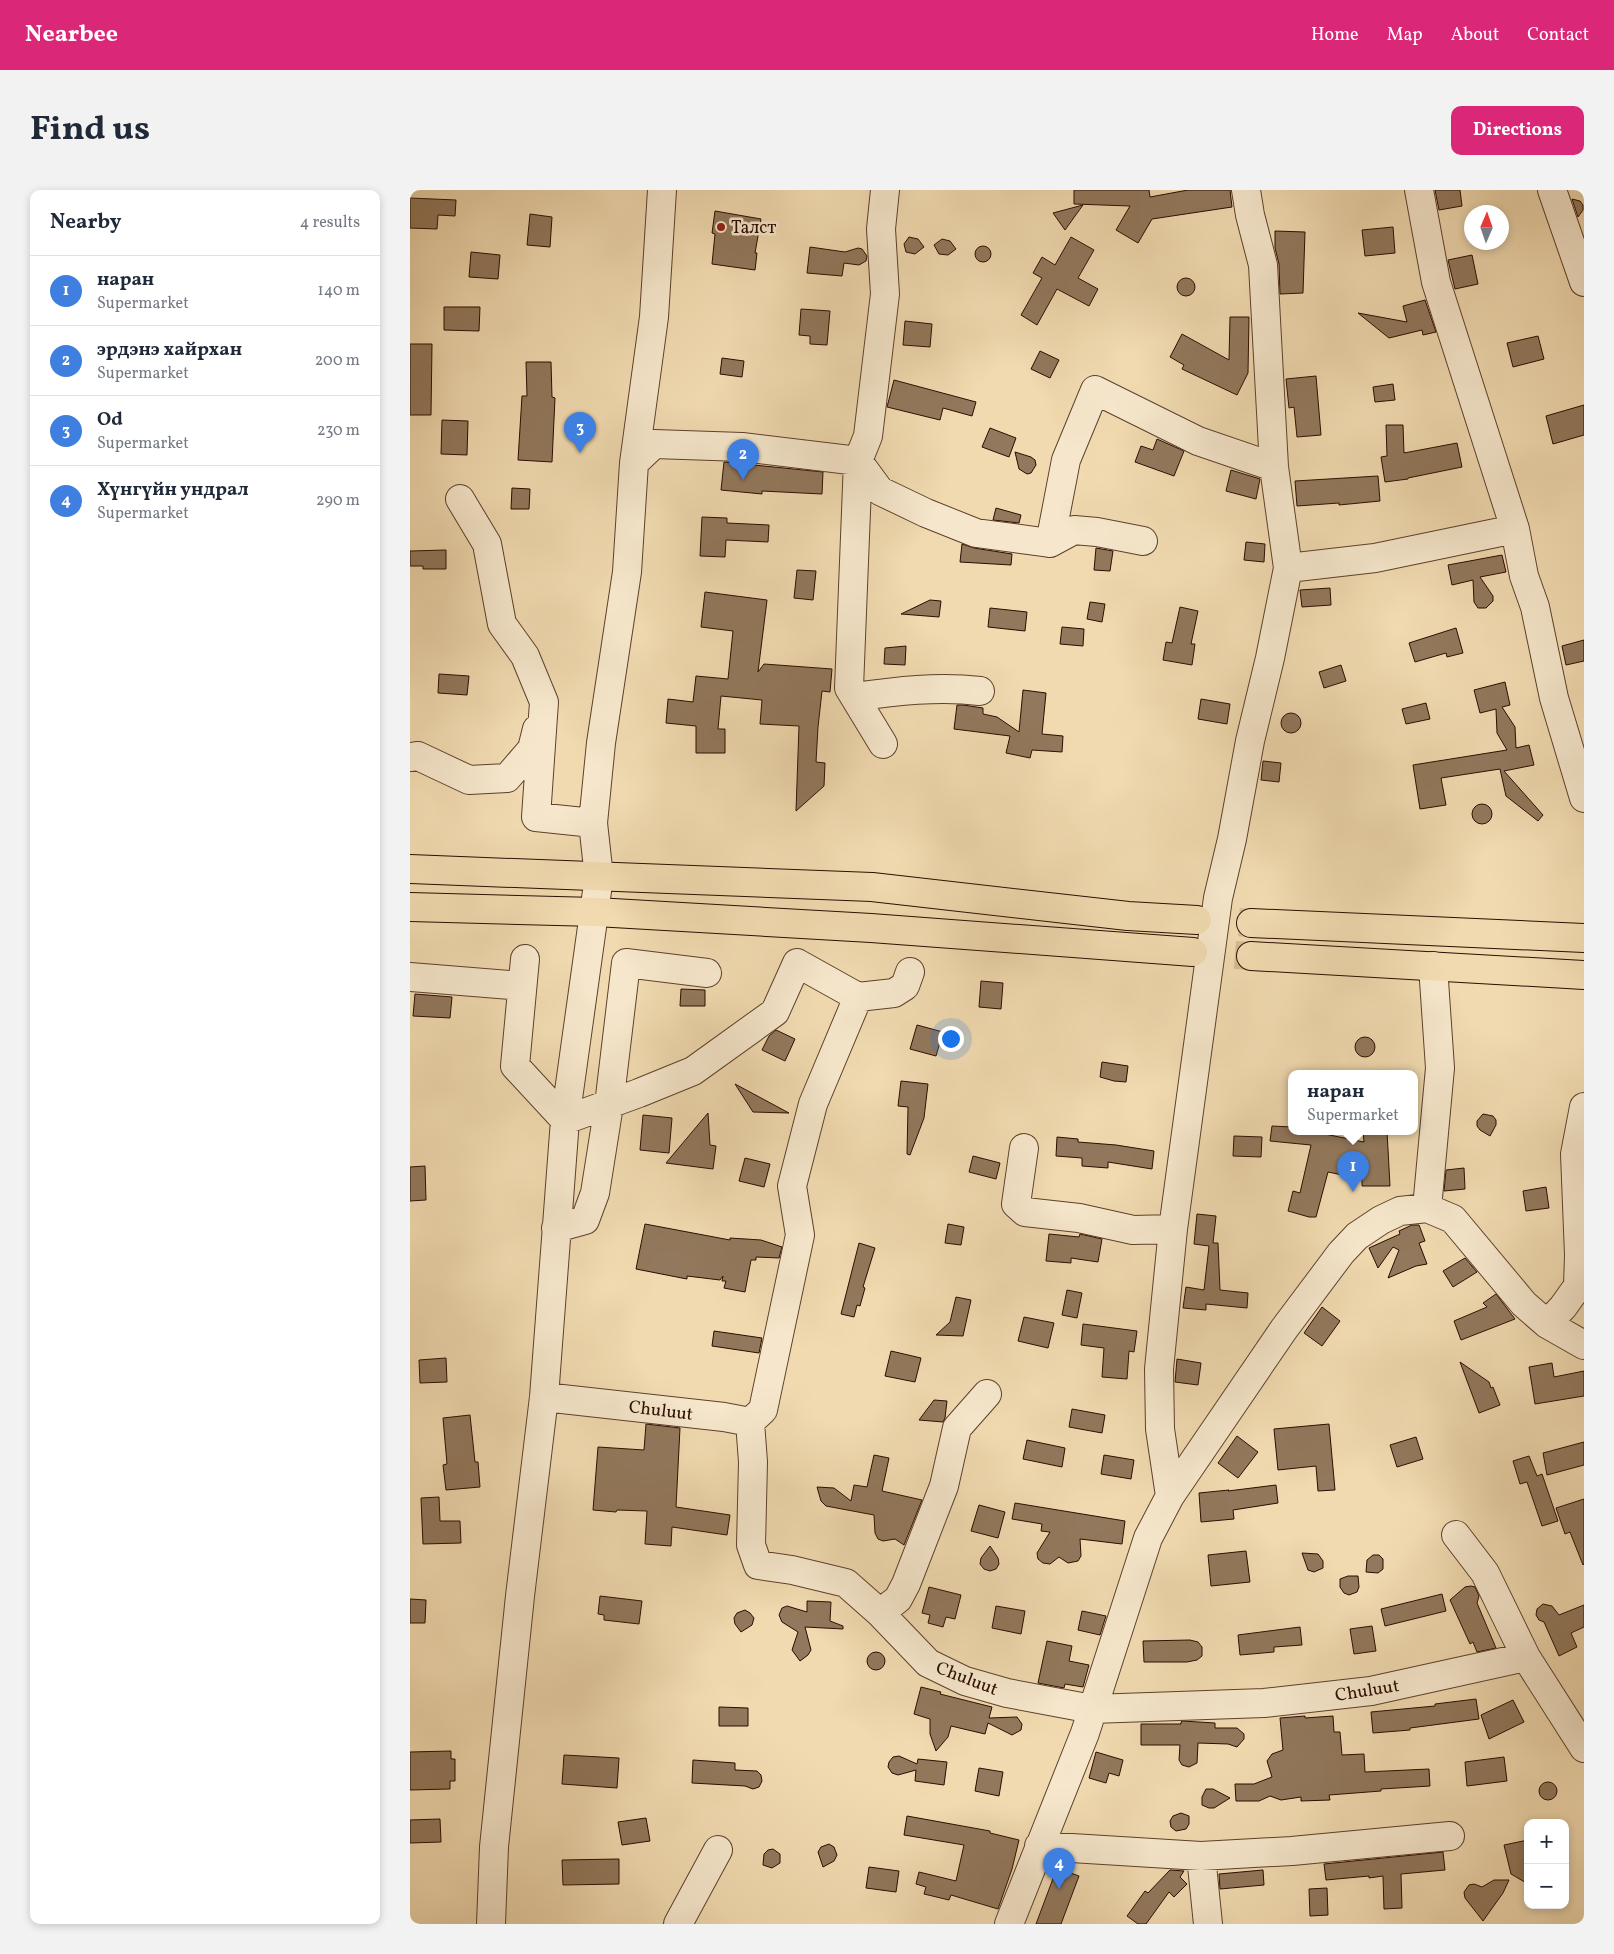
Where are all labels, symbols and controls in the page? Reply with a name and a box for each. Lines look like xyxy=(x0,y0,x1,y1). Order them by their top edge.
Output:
text: Nearbee xyxy=(25,18,118,52)
text: Home xyxy=(1311,23,1359,48)
text: Map xyxy=(1387,23,1423,48)
text: About xyxy=(1451,23,1499,48)
text: Contact xyxy=(1527,23,1589,48)
text: Find us xyxy=(30,106,150,154)
button: Directions xyxy=(1451,106,1584,155)
north arrow xyxy=(1464,205,1509,250)
text: Nearby xyxy=(50,208,121,237)
text: 4 results xyxy=(300,212,360,234)
place label: Талст xyxy=(731,216,776,241)
marker: Талст xyxy=(715,221,727,233)
text: наран xyxy=(97,267,154,293)
text: 1 xyxy=(63,280,69,302)
text: 140 m xyxy=(318,280,360,302)
text: Supermarket xyxy=(97,293,189,315)
text: эрдэнэ хайрхан xyxy=(97,337,242,363)
text: 2 xyxy=(62,350,70,372)
text: 200 m xyxy=(315,350,360,372)
text: Supermarket xyxy=(97,363,189,385)
text: Od xyxy=(97,407,123,433)
pin: 3 xyxy=(564,412,596,453)
text: 3 xyxy=(62,420,70,442)
text: 230 m xyxy=(317,420,360,442)
text: Supermarket xyxy=(97,433,189,455)
pin: 2 xyxy=(727,439,759,480)
text: Хүнгүйн ундрал xyxy=(97,477,249,503)
text: 4 xyxy=(61,490,71,512)
text: 290 m xyxy=(316,490,360,512)
text: Supermarket xyxy=(97,503,189,525)
your location xyxy=(938,1026,964,1052)
popup xyxy=(1288,1070,1418,1135)
text: наран xyxy=(1307,1079,1364,1105)
text: Supermarket xyxy=(1307,1105,1399,1127)
pin: 1 xyxy=(1337,1151,1369,1192)
street label: Chuluut xyxy=(627,1395,694,1428)
street label: Chuluut xyxy=(932,1656,1001,1703)
street label: Chuluut xyxy=(1333,1674,1401,1709)
map controls xyxy=(1524,1819,1569,1909)
button: + xyxy=(1524,1819,1569,1864)
pin: 4 xyxy=(1043,1848,1075,1889)
button: − xyxy=(1524,1864,1569,1909)

